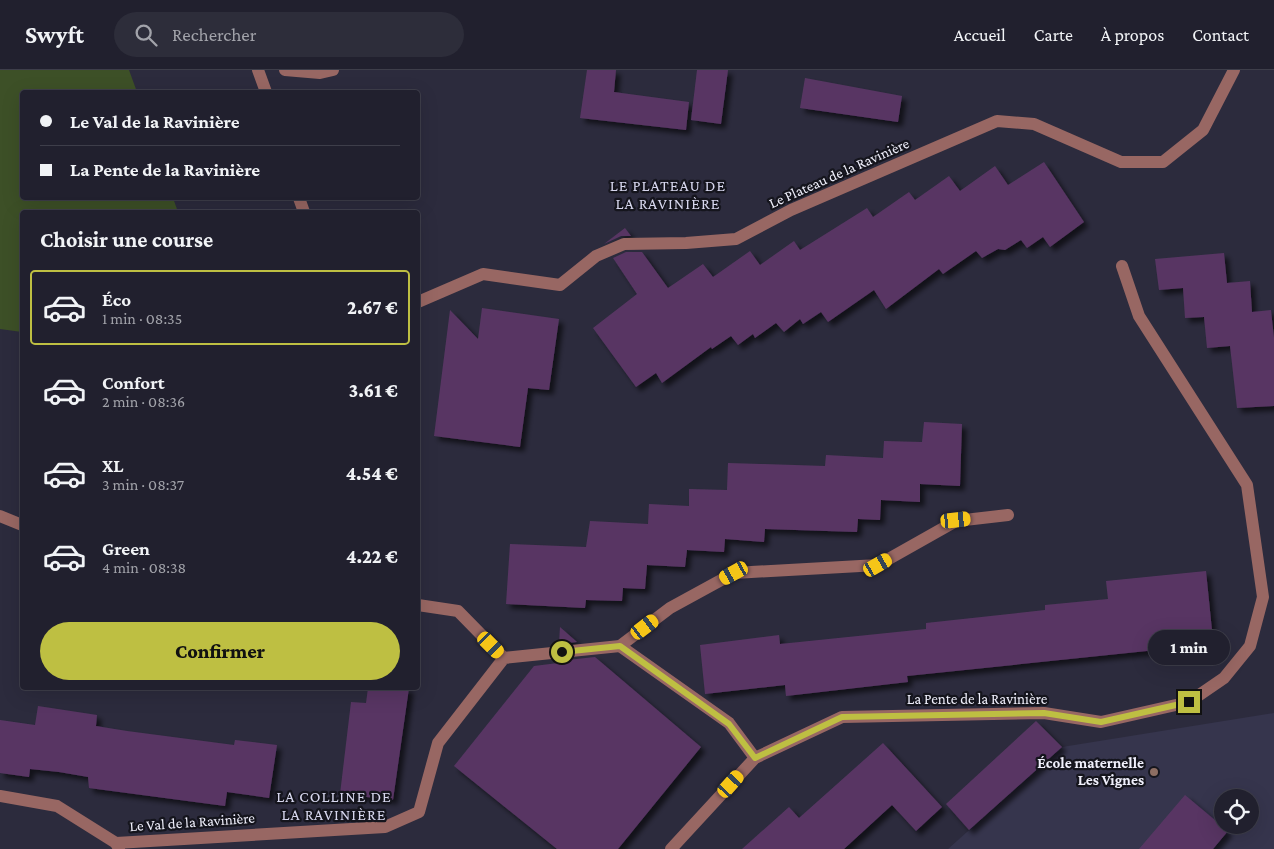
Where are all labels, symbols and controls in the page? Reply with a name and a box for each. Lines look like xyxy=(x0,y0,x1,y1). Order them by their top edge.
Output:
search box xyxy=(114,12,464,57)
text: Swyft xyxy=(25,21,84,48)
icon: search xyxy=(132,21,160,49)
text: Rechercher xyxy=(172,24,256,45)
text: Accueil xyxy=(954,25,1006,45)
text: Carte xyxy=(1034,25,1073,45)
text: À propos xyxy=(1101,25,1164,45)
text: Contact xyxy=(1192,25,1249,45)
text: Le Val de la Ravinière xyxy=(70,111,240,132)
street label: Le Plateau de la Ravinière xyxy=(767,135,912,211)
text: La Pente de la Ravinière xyxy=(70,159,260,180)
district label: LE PLATEAU DE LA RAVINIÈRE xyxy=(610,177,726,212)
text: Choisir une course xyxy=(40,227,213,252)
icon: car xyxy=(42,285,87,330)
text: Éco xyxy=(102,289,131,310)
text: 2.67 € xyxy=(347,297,398,318)
text: 1 min · 08:35 xyxy=(102,310,182,327)
icon: car xyxy=(42,368,87,413)
text: Confort xyxy=(102,372,165,393)
text: 3.61 € xyxy=(349,380,398,401)
text: 2 min · 08:36 xyxy=(102,393,185,410)
icon: car xyxy=(42,451,87,496)
text: XL xyxy=(102,455,124,476)
text: 4.54 € xyxy=(346,463,398,484)
text: 3 min · 08:37 xyxy=(102,476,184,493)
car xyxy=(940,511,971,529)
icon: car xyxy=(42,534,87,579)
text: Green xyxy=(102,538,150,559)
text: 4.22 € xyxy=(346,546,398,567)
car xyxy=(861,551,894,579)
text: 4 min · 08:38 xyxy=(102,559,186,576)
car xyxy=(717,559,750,587)
car xyxy=(628,612,661,642)
button: Confirmer xyxy=(40,622,400,680)
car xyxy=(475,629,506,661)
callout: 1 min xyxy=(1148,630,1230,664)
text: 1 min xyxy=(1170,639,1208,656)
route start xyxy=(551,641,573,663)
street label: La Pente de la Ravinière xyxy=(907,691,1048,707)
route end xyxy=(1178,691,1200,713)
place label: École maternelle Les Vignes xyxy=(1037,755,1144,788)
marker: École maternelle Les Vignes xyxy=(1148,766,1160,778)
car xyxy=(715,768,746,800)
district label: LA COLLINE DE LA RAVINIÈRE xyxy=(276,788,392,823)
map controls xyxy=(1214,789,1259,834)
button: locate xyxy=(1214,789,1259,834)
street label: Le Val de la Ravinière xyxy=(129,810,256,834)

